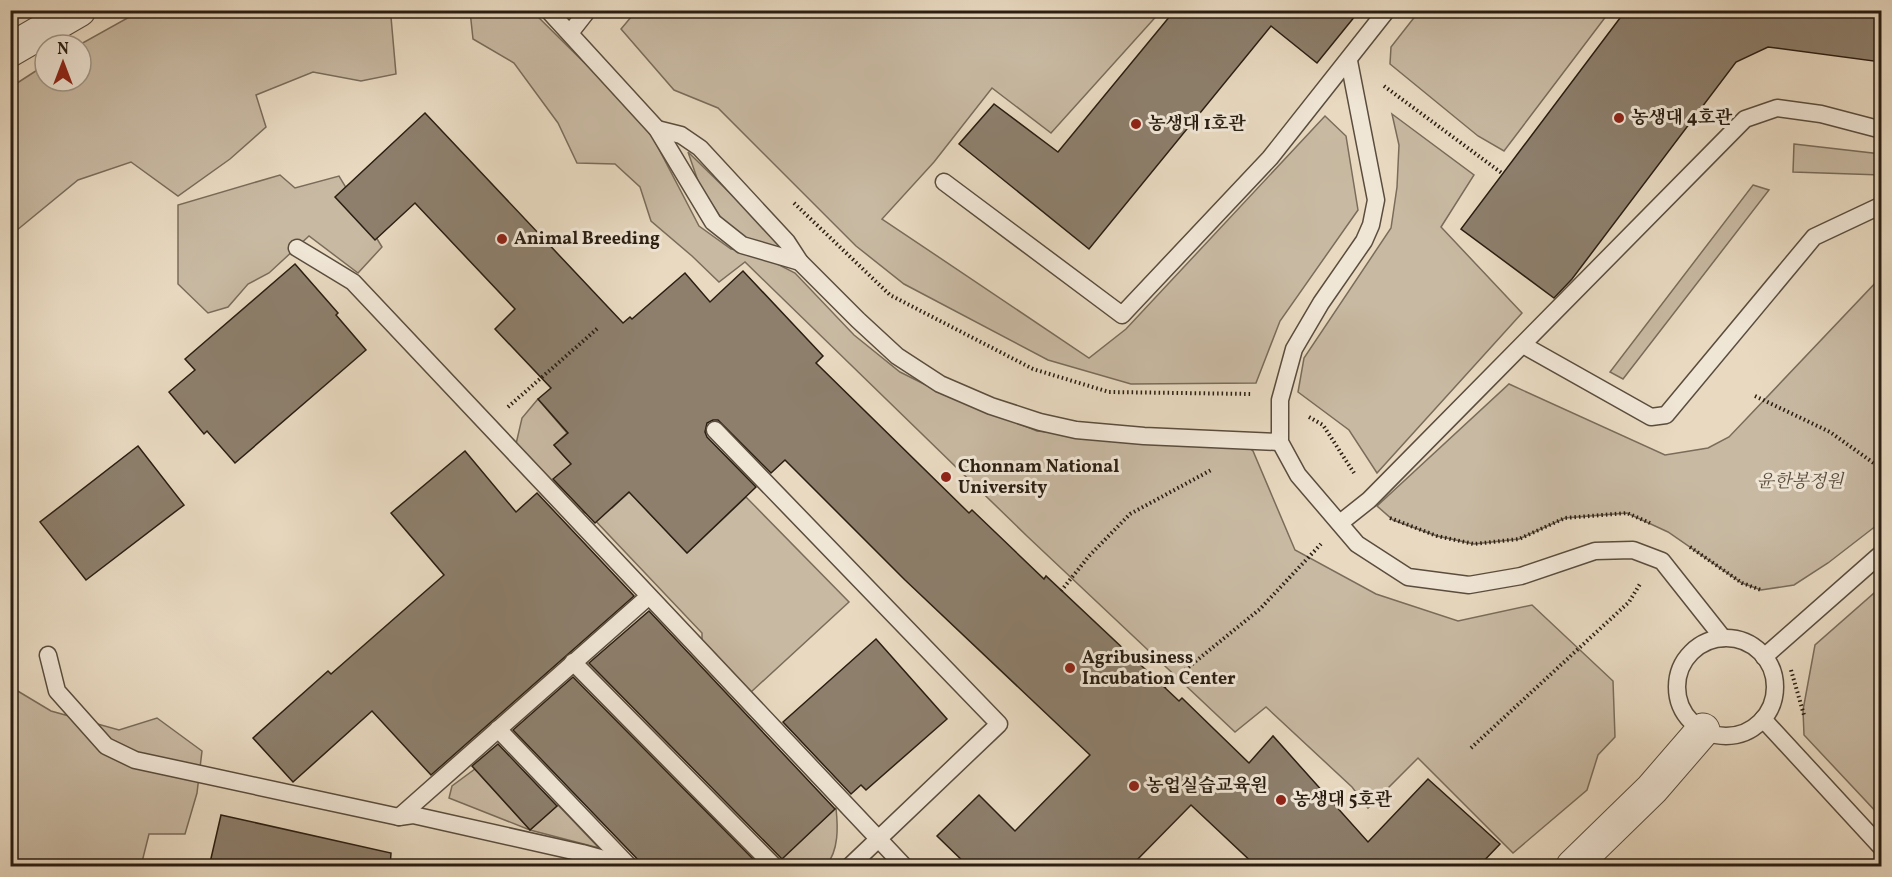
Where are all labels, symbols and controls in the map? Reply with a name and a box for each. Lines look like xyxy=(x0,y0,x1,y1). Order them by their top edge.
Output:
north arrow xyxy=(33,33,93,93)
text: N xyxy=(57,39,69,61)
place label: 농생대 4호관 xyxy=(1631,106,1733,131)
marker: 농생대 4호관 xyxy=(1612,111,1626,125)
place label: 농생대 1호관 xyxy=(1148,112,1246,137)
marker: 농생대 1호관 xyxy=(1129,117,1143,131)
place label: Animal Breeding xyxy=(514,227,660,252)
marker: Animal Breeding xyxy=(495,232,509,246)
place label: Chonnam National University xyxy=(958,455,1119,501)
marker: Chonnam National University xyxy=(939,470,953,484)
park label: 윤한봉정원 xyxy=(1757,470,1845,495)
place label: Agribusiness Incubation Center xyxy=(1082,646,1236,692)
marker: Agribusiness Incubation Center xyxy=(1063,661,1077,675)
place label: 농업실습교육원 xyxy=(1146,774,1268,799)
marker: 농업실습교육원 xyxy=(1127,779,1141,793)
place label: 농생대 5호관 xyxy=(1293,788,1393,813)
marker: 농생대 5호관 xyxy=(1274,793,1288,807)

